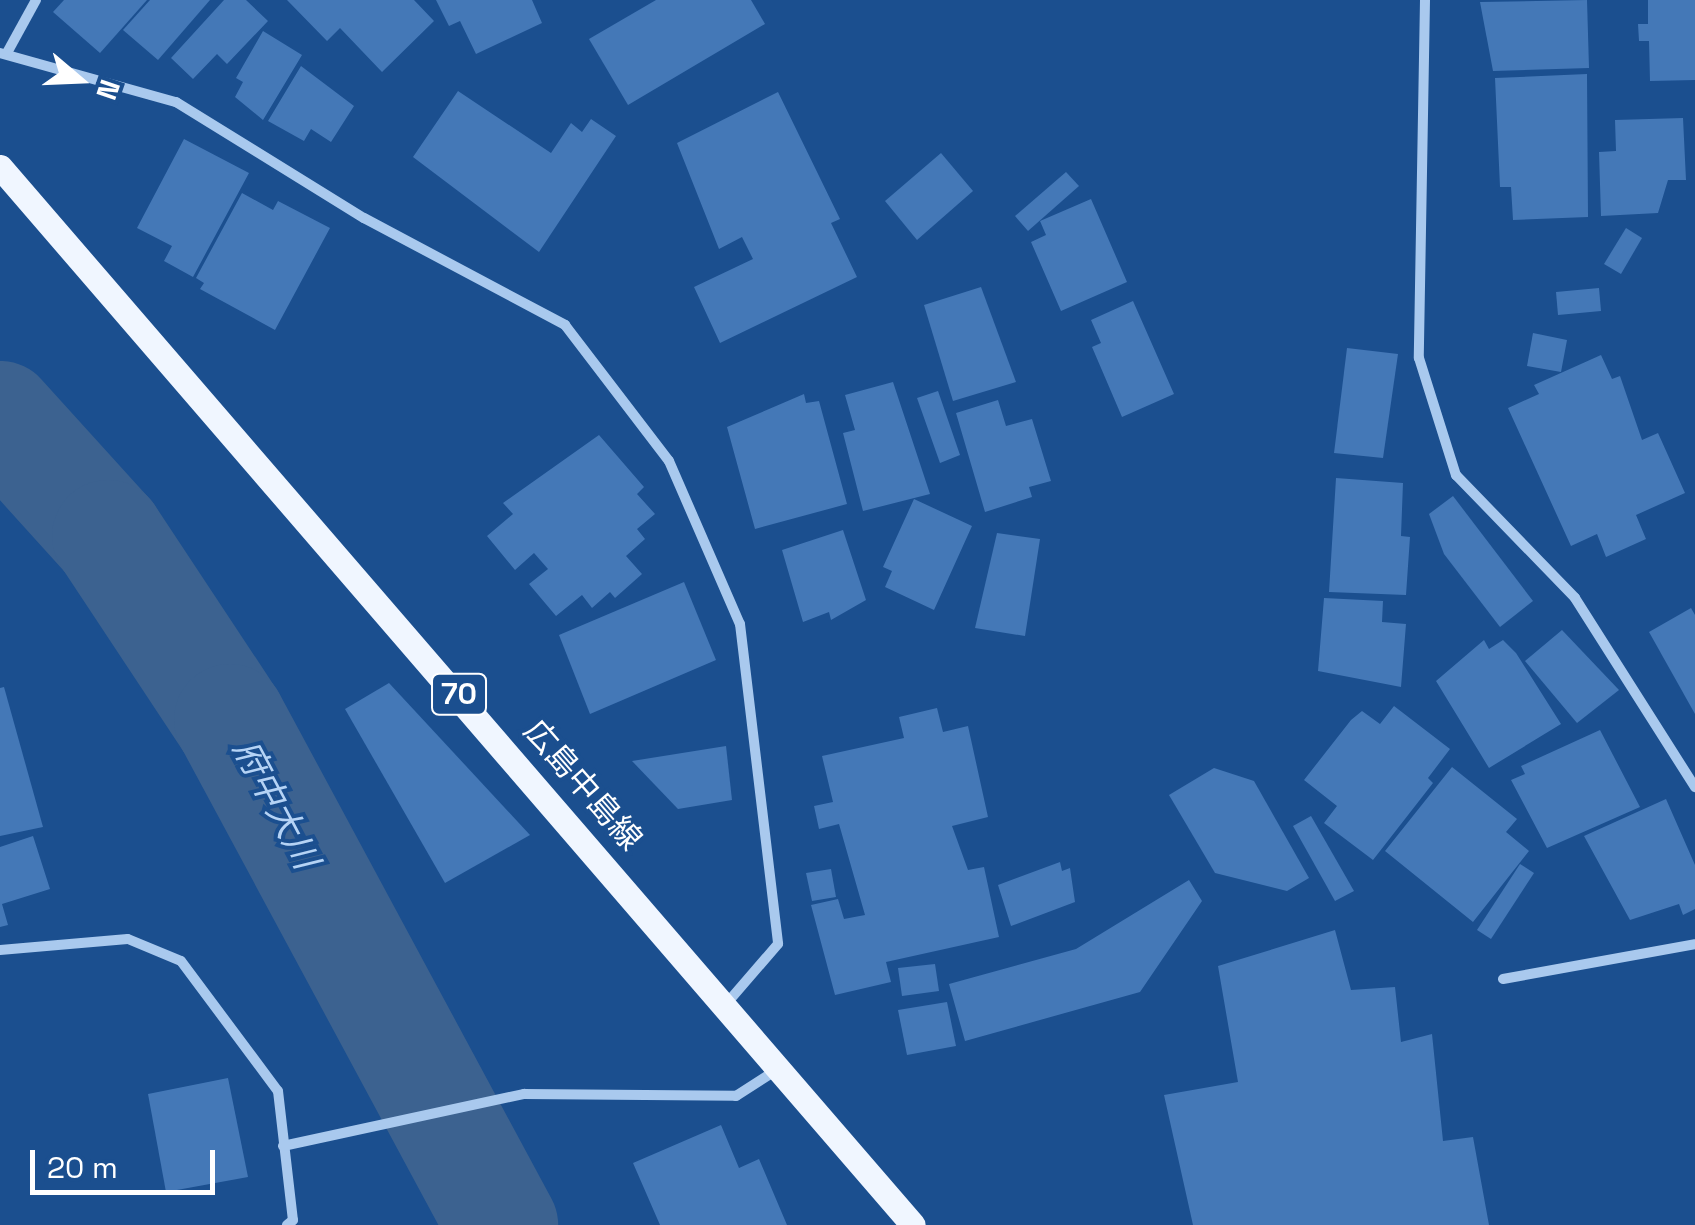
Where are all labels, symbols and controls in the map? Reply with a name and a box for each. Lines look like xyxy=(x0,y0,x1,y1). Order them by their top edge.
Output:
north arrow xyxy=(30,30,130,130)
text: N xyxy=(88,75,128,104)
road number: 70 xyxy=(429,669,489,719)
street label: 広島中島線 xyxy=(516,712,650,858)
water label: 府中大川 xyxy=(225,732,327,876)
scale bar xyxy=(35,1130,220,1192)
text: 20 m xyxy=(47,1148,118,1187)

